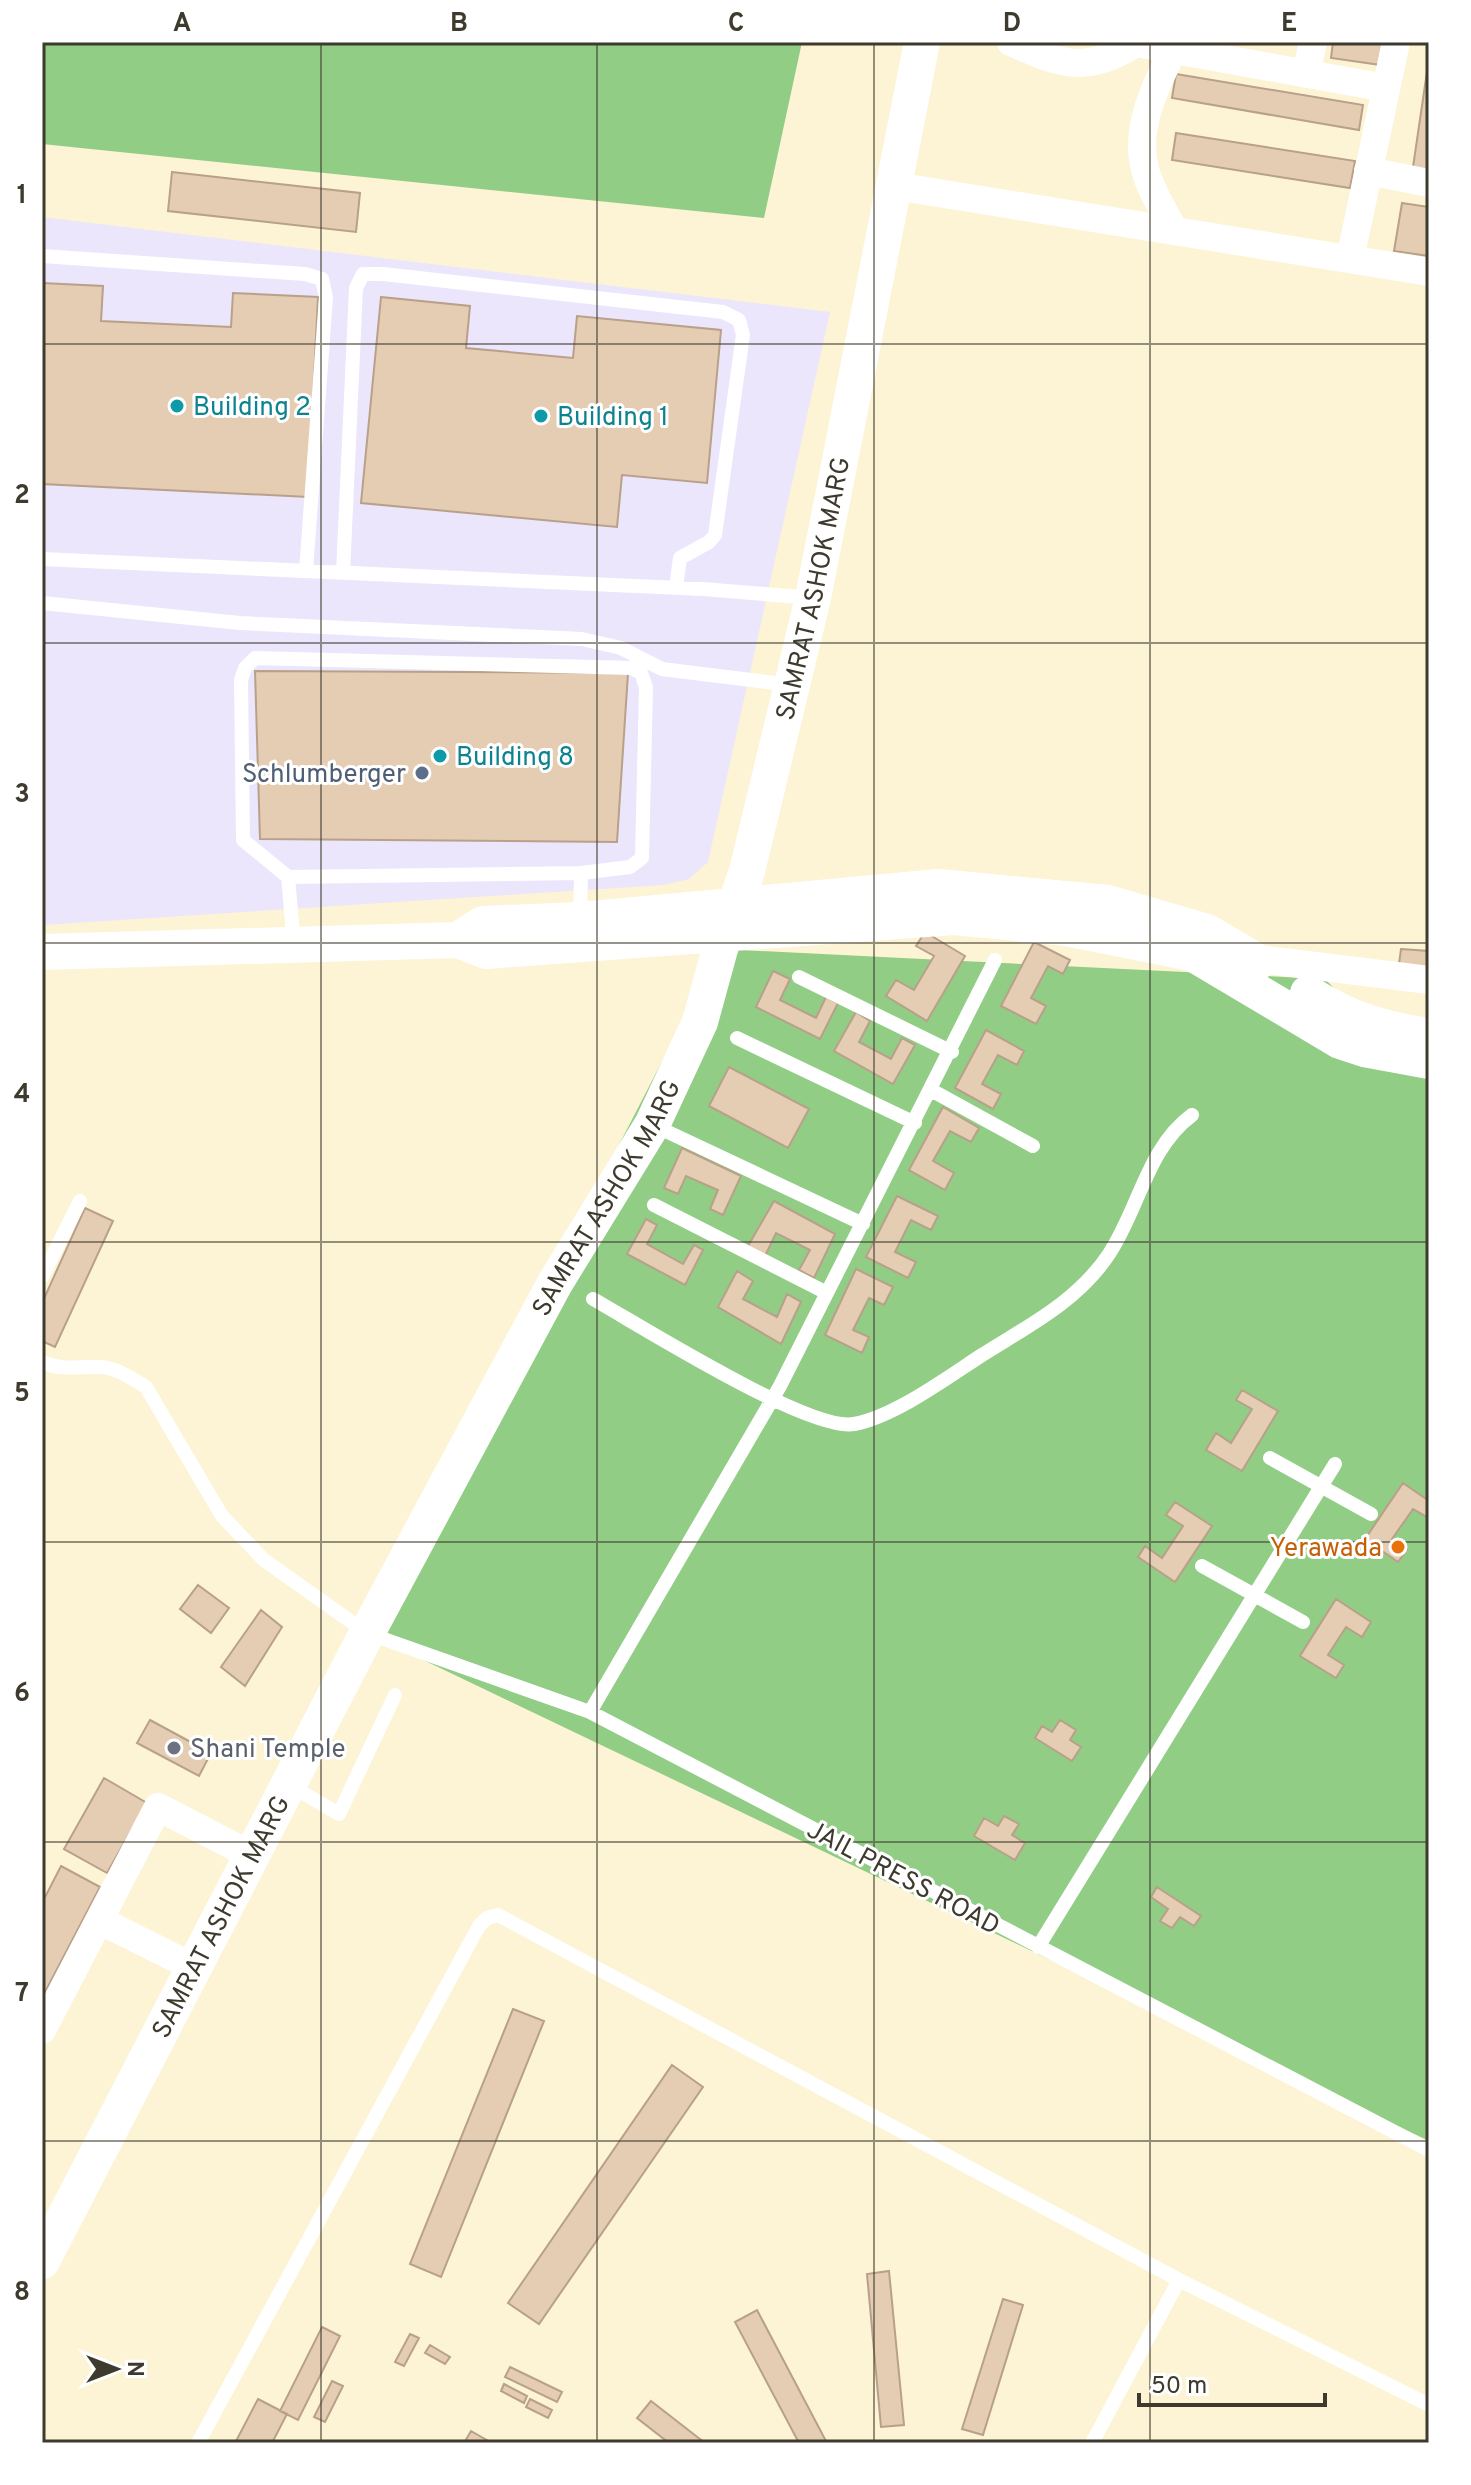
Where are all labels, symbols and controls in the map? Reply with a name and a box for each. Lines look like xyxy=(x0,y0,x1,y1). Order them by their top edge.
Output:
text: A xyxy=(173,8,191,41)
text: B xyxy=(450,8,468,41)
text: C xyxy=(728,8,744,41)
text: D xyxy=(1003,8,1021,41)
text: E xyxy=(1281,8,1297,41)
text: 1 xyxy=(17,180,27,213)
place label: Building 2 xyxy=(193,392,311,425)
marker: Building 2 xyxy=(168,397,186,415)
place label: Building 1 xyxy=(557,402,669,435)
marker: Building 1 xyxy=(532,407,550,425)
street label: SAMRAT ASHOK MARG xyxy=(770,454,859,724)
text: 2 xyxy=(14,480,30,513)
place label: Building 8 xyxy=(456,742,574,775)
marker: Building 8 xyxy=(431,747,449,765)
place label: Schlumberger xyxy=(242,759,406,792)
marker: Schlumberger xyxy=(413,764,431,782)
text: 3 xyxy=(14,779,30,812)
street label: SAMRAT ASHOK MARG xyxy=(526,1075,690,1323)
text: 4 xyxy=(14,1079,30,1112)
text: 5 xyxy=(14,1378,30,1411)
place label: Yerawada xyxy=(1270,1533,1382,1566)
marker: Yerawada xyxy=(1389,1538,1407,1556)
text: 6 xyxy=(14,1678,30,1711)
place label: Shani Temple xyxy=(190,1734,346,1767)
marker: Shani Temple xyxy=(165,1739,183,1757)
street label: SAMRAT ASHOK MARG xyxy=(146,1791,299,2044)
street label: JAIL PRESS ROAD xyxy=(801,1814,1005,1944)
text: 7 xyxy=(15,1978,29,2011)
text: 8 xyxy=(14,2277,30,2310)
north arrow xyxy=(76,2329,156,2409)
scale bar xyxy=(1139,2357,1325,2407)
text: N xyxy=(120,2361,147,2377)
text: 50 m xyxy=(1151,2372,1207,2402)

